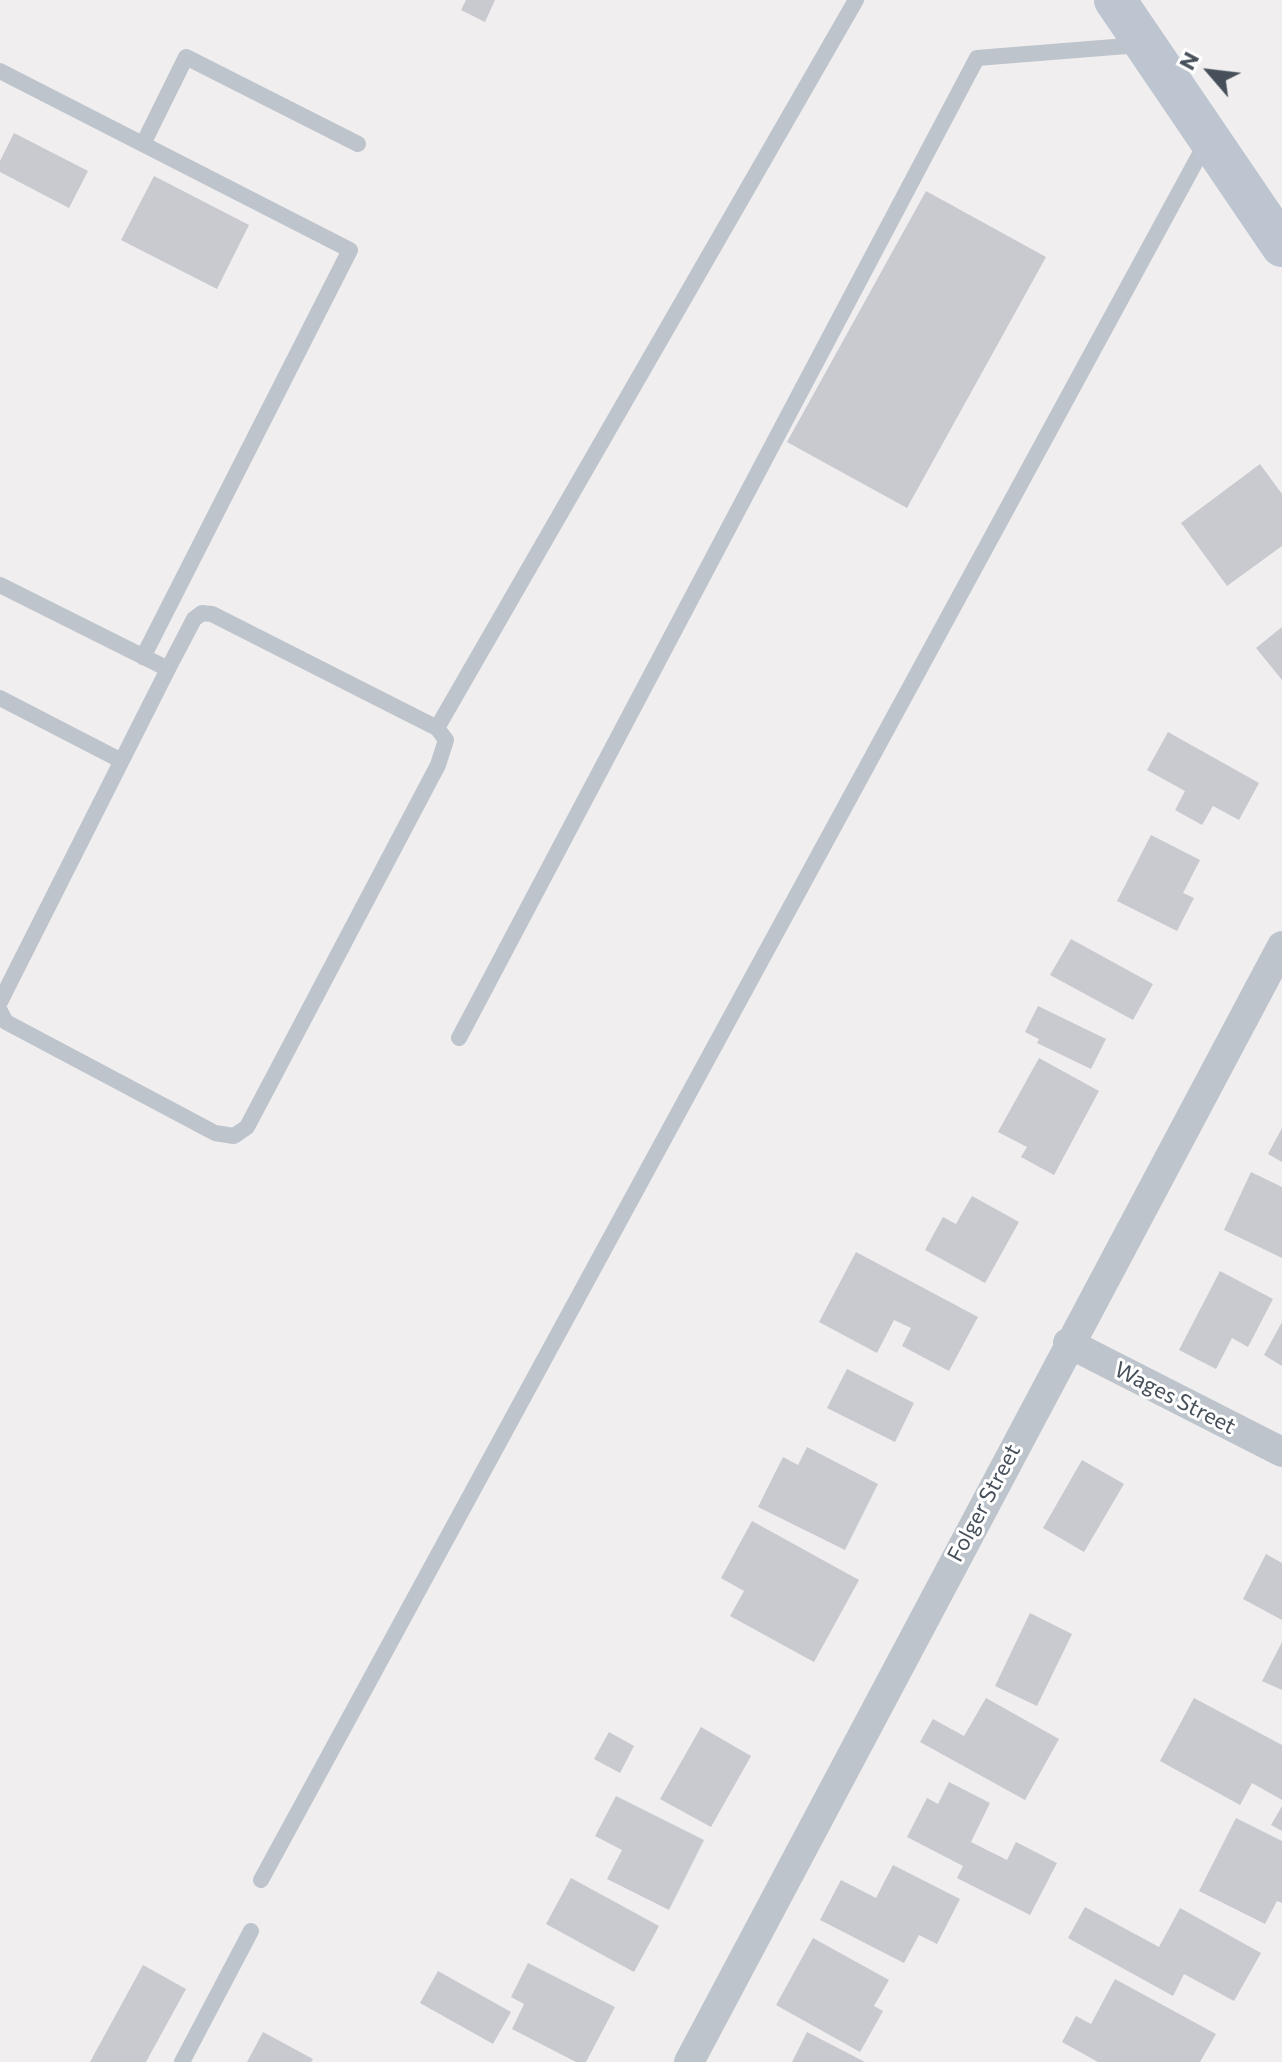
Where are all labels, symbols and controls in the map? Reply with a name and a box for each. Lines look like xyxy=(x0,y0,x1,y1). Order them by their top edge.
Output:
north arrow xyxy=(1170,32,1250,112)
text: N xyxy=(1173,47,1204,74)
street label: Wages Street xyxy=(1110,1356,1240,1440)
street label: Folger Street xyxy=(942,1440,1026,1566)

